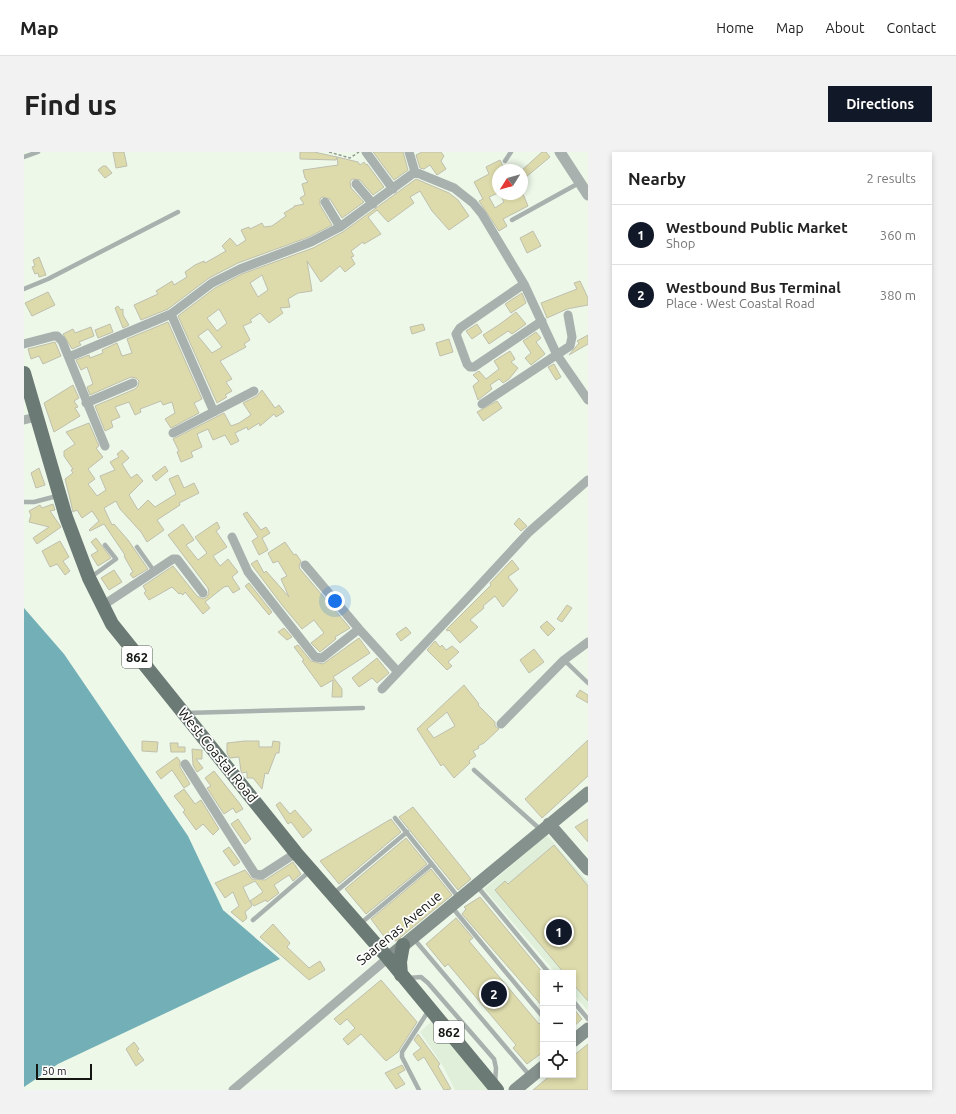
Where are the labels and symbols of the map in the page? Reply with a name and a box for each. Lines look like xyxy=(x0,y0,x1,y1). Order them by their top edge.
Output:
north arrow xyxy=(492,164,528,200)
your location xyxy=(325,591,345,611)
road number: 862 xyxy=(122,646,152,668)
street label: West Coastal Road xyxy=(175,704,261,806)
street label: Saarenas Avenue xyxy=(353,888,445,968)
pin: 1 xyxy=(546,917,572,947)
pin: 2 xyxy=(481,979,507,1009)
road number: 862 xyxy=(434,1021,464,1043)
scale bar xyxy=(36,1062,92,1081)

